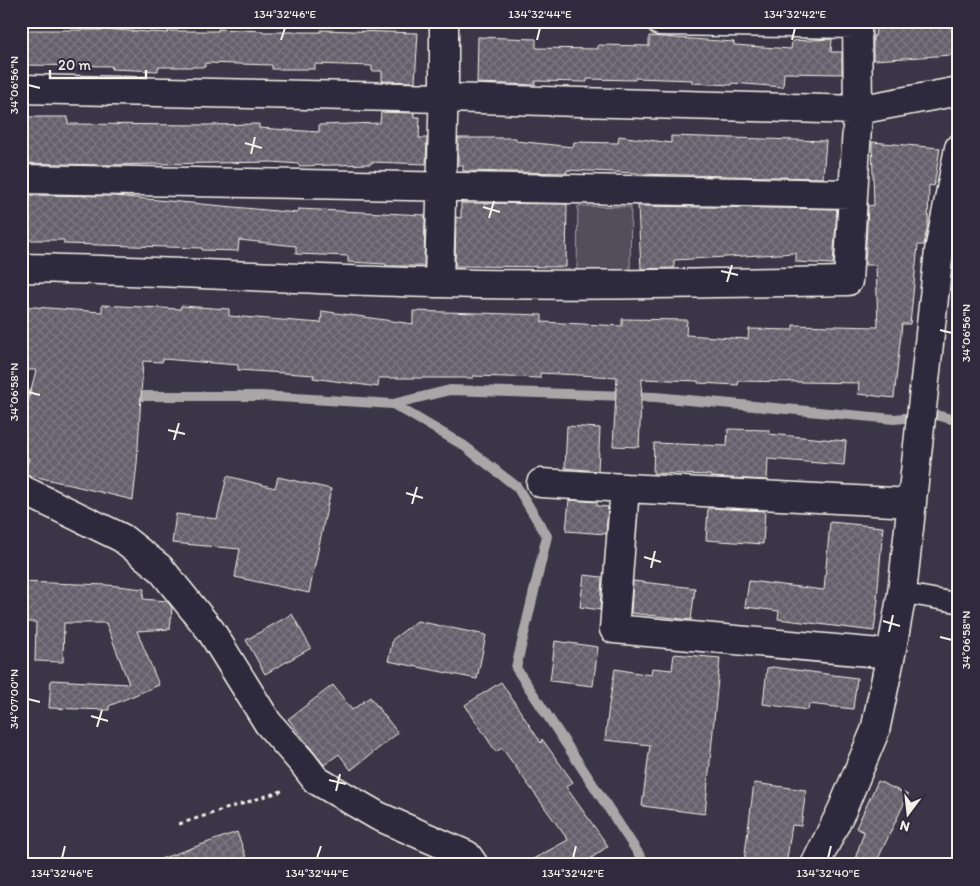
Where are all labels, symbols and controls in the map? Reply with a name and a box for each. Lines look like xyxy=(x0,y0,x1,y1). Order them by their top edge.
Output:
text: 134°32'46"E xyxy=(254,7,317,21)
text: 134°32'44"E xyxy=(508,7,572,21)
text: 134°32'42"E xyxy=(764,7,827,21)
scale bar xyxy=(50,48,146,80)
text: 34°06'56"N xyxy=(7,56,21,114)
text: 20 m xyxy=(58,56,92,74)
text: 34°06'56"N xyxy=(959,304,973,362)
text: 34°06'58"N xyxy=(7,363,21,421)
text: 34°06'58"N xyxy=(959,611,973,669)
text: 34°07'00"N xyxy=(7,669,21,729)
north arrow xyxy=(882,788,932,838)
text: N xyxy=(898,817,912,836)
text: 134°32'46"E xyxy=(31,866,94,880)
text: 134°32'44"E xyxy=(285,866,349,880)
text: 134°32'42"E xyxy=(542,866,605,880)
text: 134°32'40"E xyxy=(796,866,860,880)

